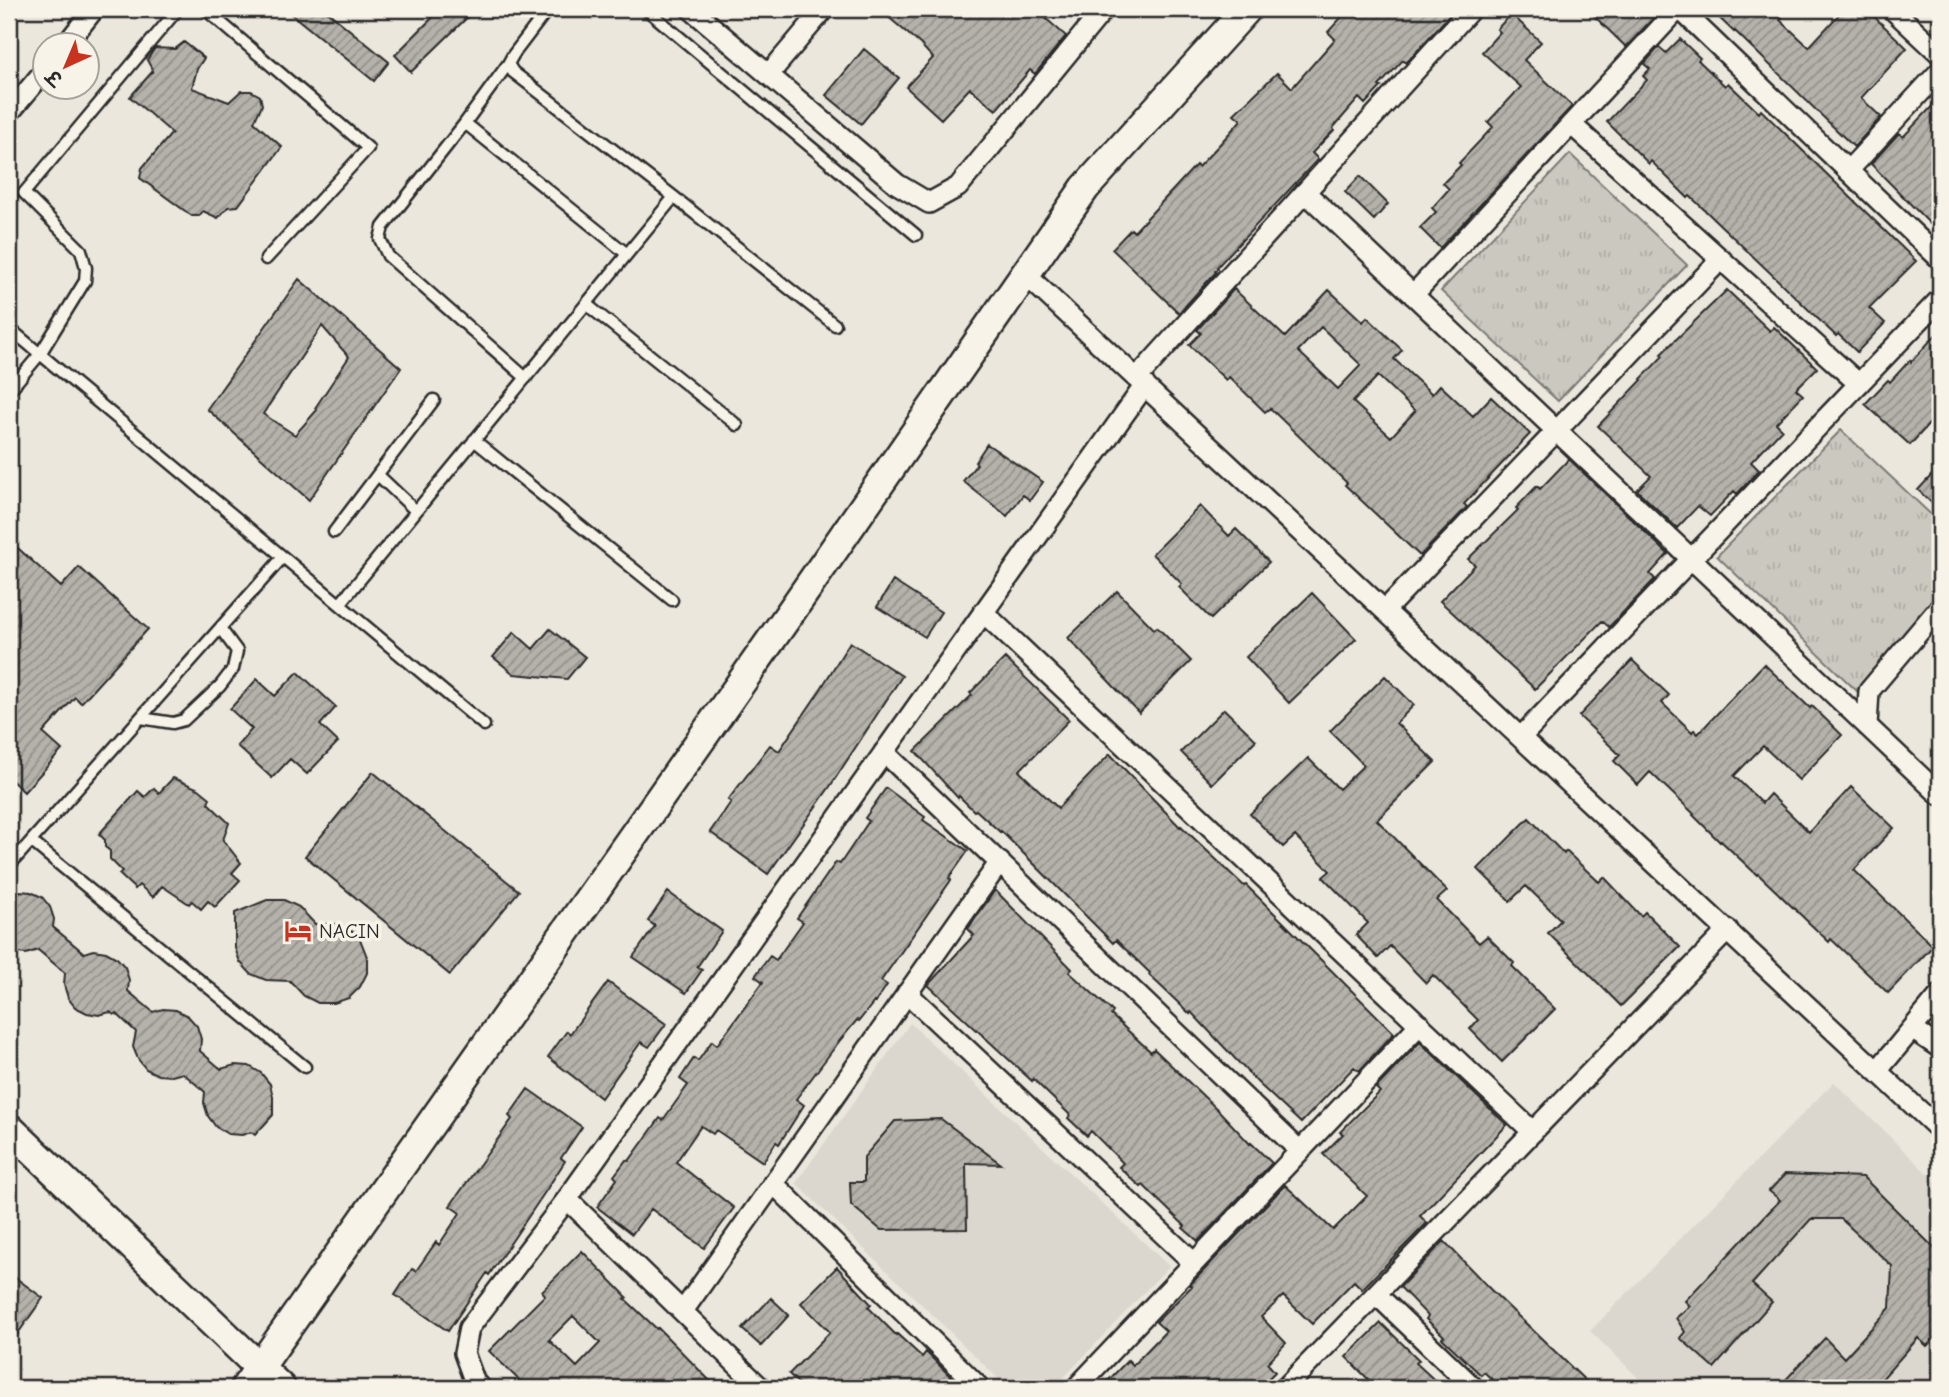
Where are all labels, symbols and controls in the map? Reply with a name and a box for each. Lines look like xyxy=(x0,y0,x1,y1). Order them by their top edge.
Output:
north arrow xyxy=(32,32,102,102)
text: उ xyxy=(41,64,69,91)
hotel icon: NACIN xyxy=(283,916,313,946)
place label: NACIN xyxy=(319,919,380,943)

